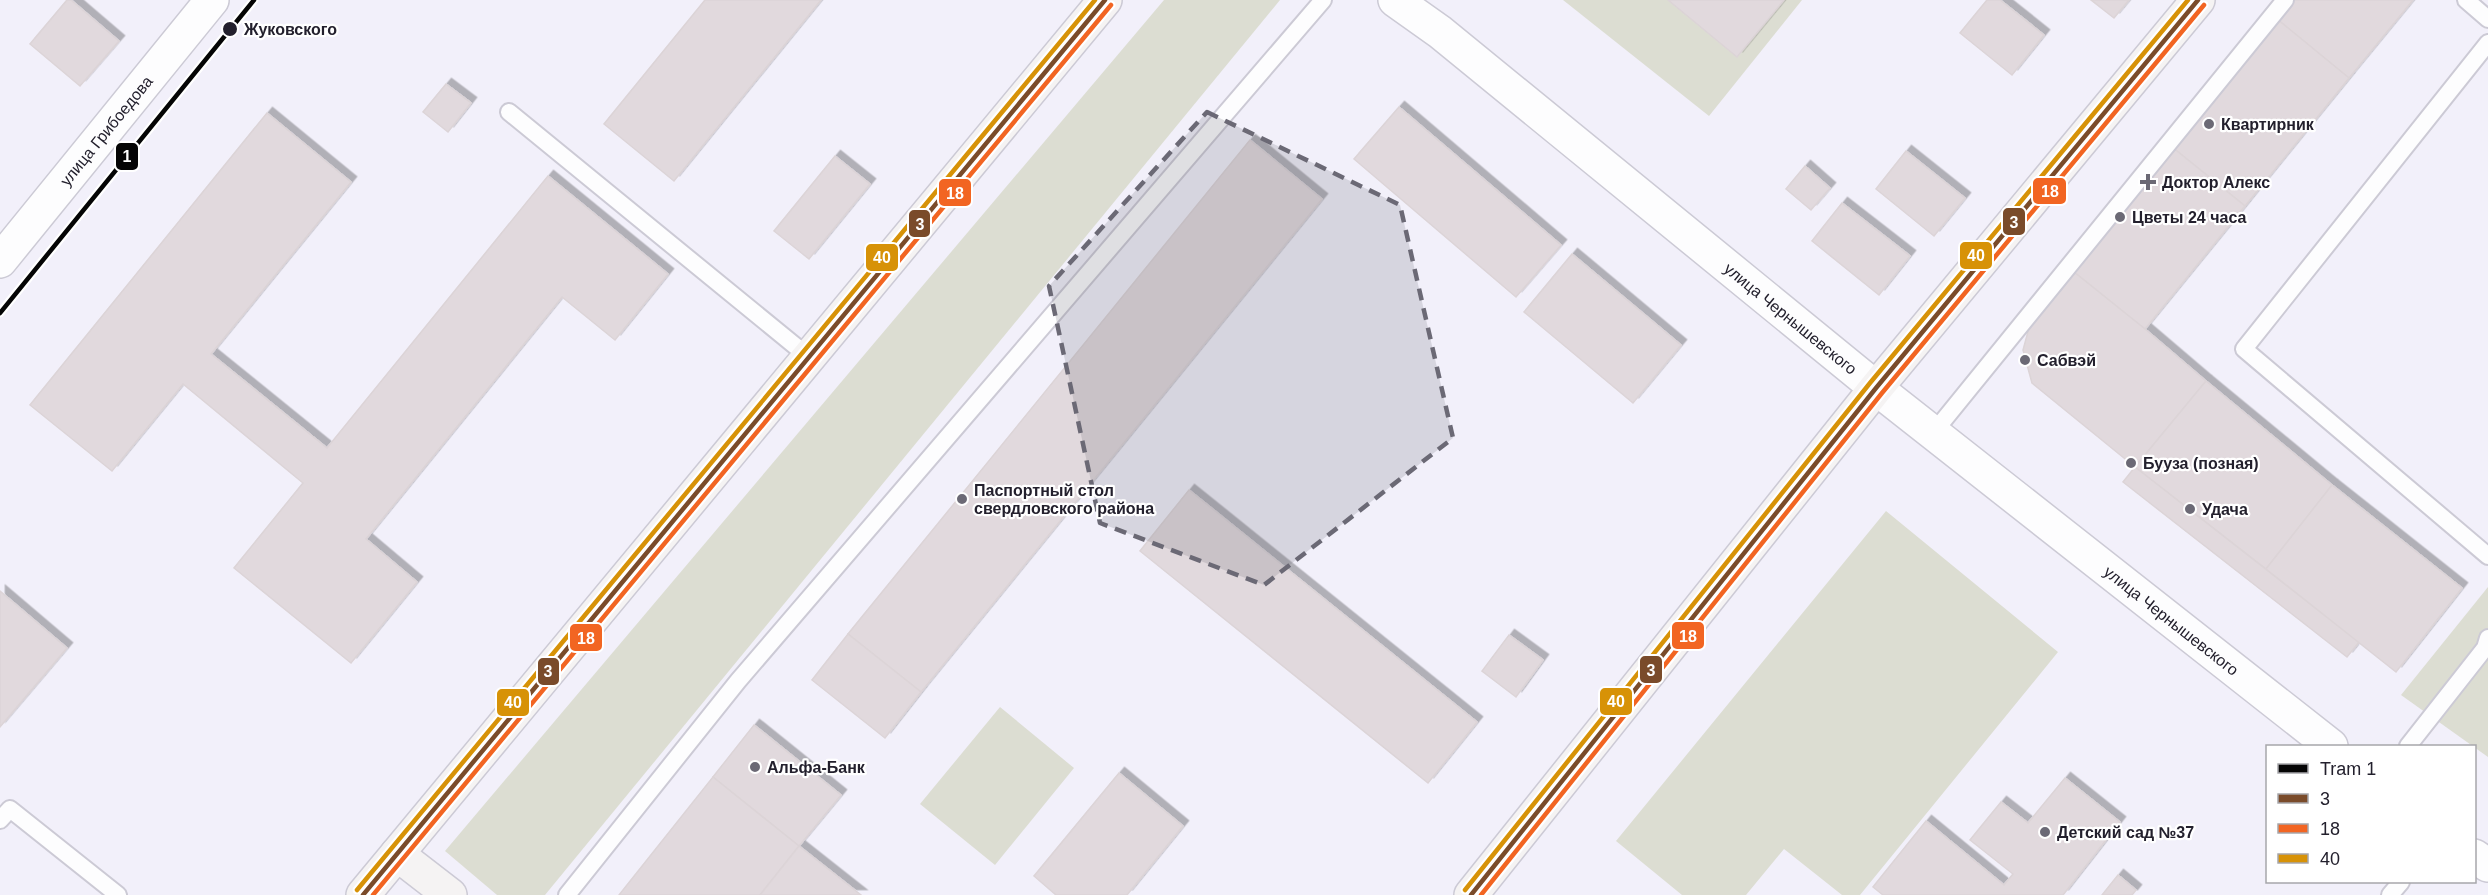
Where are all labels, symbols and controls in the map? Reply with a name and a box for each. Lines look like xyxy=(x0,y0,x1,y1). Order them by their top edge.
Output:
marker: Жуковского xyxy=(221,20,239,38)
place label: Жуковского xyxy=(243,21,337,38)
street label: улица Грибоедова xyxy=(56,72,156,189)
place label: Квартирник xyxy=(2221,116,2315,133)
marker: Квартирник xyxy=(2202,117,2216,131)
line badge: 1 xyxy=(115,142,139,171)
text: 1 xyxy=(123,148,132,165)
marker: Доктор Алекс xyxy=(2139,173,2157,191)
place label: Доктор Алекс xyxy=(2162,174,2270,191)
line badge: 18 xyxy=(2032,177,2067,205)
line badge: 18 xyxy=(938,178,972,207)
text: 18 xyxy=(2041,183,2059,200)
text: 18 xyxy=(946,185,964,202)
line badge: 3 xyxy=(2002,207,2026,236)
line badge: 3 xyxy=(908,209,931,238)
place label: Цветы 24 часа xyxy=(2132,209,2246,226)
marker: Цветы 24 часа xyxy=(2113,210,2127,224)
text: 3 xyxy=(2010,214,2019,231)
text: 3 xyxy=(916,216,925,233)
line badge: 40 xyxy=(1959,241,1993,270)
line badge: 40 xyxy=(865,243,899,272)
text: 40 xyxy=(1967,247,1985,264)
text: 40 xyxy=(873,249,891,266)
street label: улица Чернышевского xyxy=(1721,259,1860,377)
place label: Сабвэй xyxy=(2037,352,2096,369)
marker: Сабвэй xyxy=(2018,353,2032,367)
place label: Бууза (позная) xyxy=(2143,455,2259,472)
marker: Бууза (позная) xyxy=(2124,456,2138,470)
place label: Паспортный стол свердловского района xyxy=(974,482,1154,517)
marker: Паспортный стол свердловского района xyxy=(955,492,969,506)
place label: Удача xyxy=(2202,501,2248,518)
marker: Удача xyxy=(2183,502,2197,516)
street label: улица Чернышевского xyxy=(2101,562,2242,678)
line badge: 18 xyxy=(1671,621,1705,650)
line badge: 18 xyxy=(569,623,603,652)
text: 18 xyxy=(1679,628,1697,645)
text: 18 xyxy=(577,630,595,647)
line badge: 3 xyxy=(1639,655,1663,684)
line badge: 3 xyxy=(537,657,560,686)
text: 3 xyxy=(1647,662,1656,679)
text: 3 xyxy=(544,663,553,680)
line badge: 40 xyxy=(1599,687,1633,716)
line badge: 40 xyxy=(496,688,530,717)
text: 40 xyxy=(1607,693,1625,710)
text: 40 xyxy=(504,694,522,711)
legend xyxy=(2266,745,2476,883)
place label: Альфа-Банк xyxy=(767,759,866,776)
text: Tram 1 xyxy=(2320,759,2376,779)
marker: Альфа-Банк xyxy=(748,760,762,774)
text: 3 xyxy=(2320,789,2330,809)
text: 18 xyxy=(2320,819,2340,839)
place label: Детский сад №37 xyxy=(2057,824,2194,841)
marker: Детский сад №37 xyxy=(2038,825,2052,839)
text: 40 xyxy=(2320,849,2340,869)

